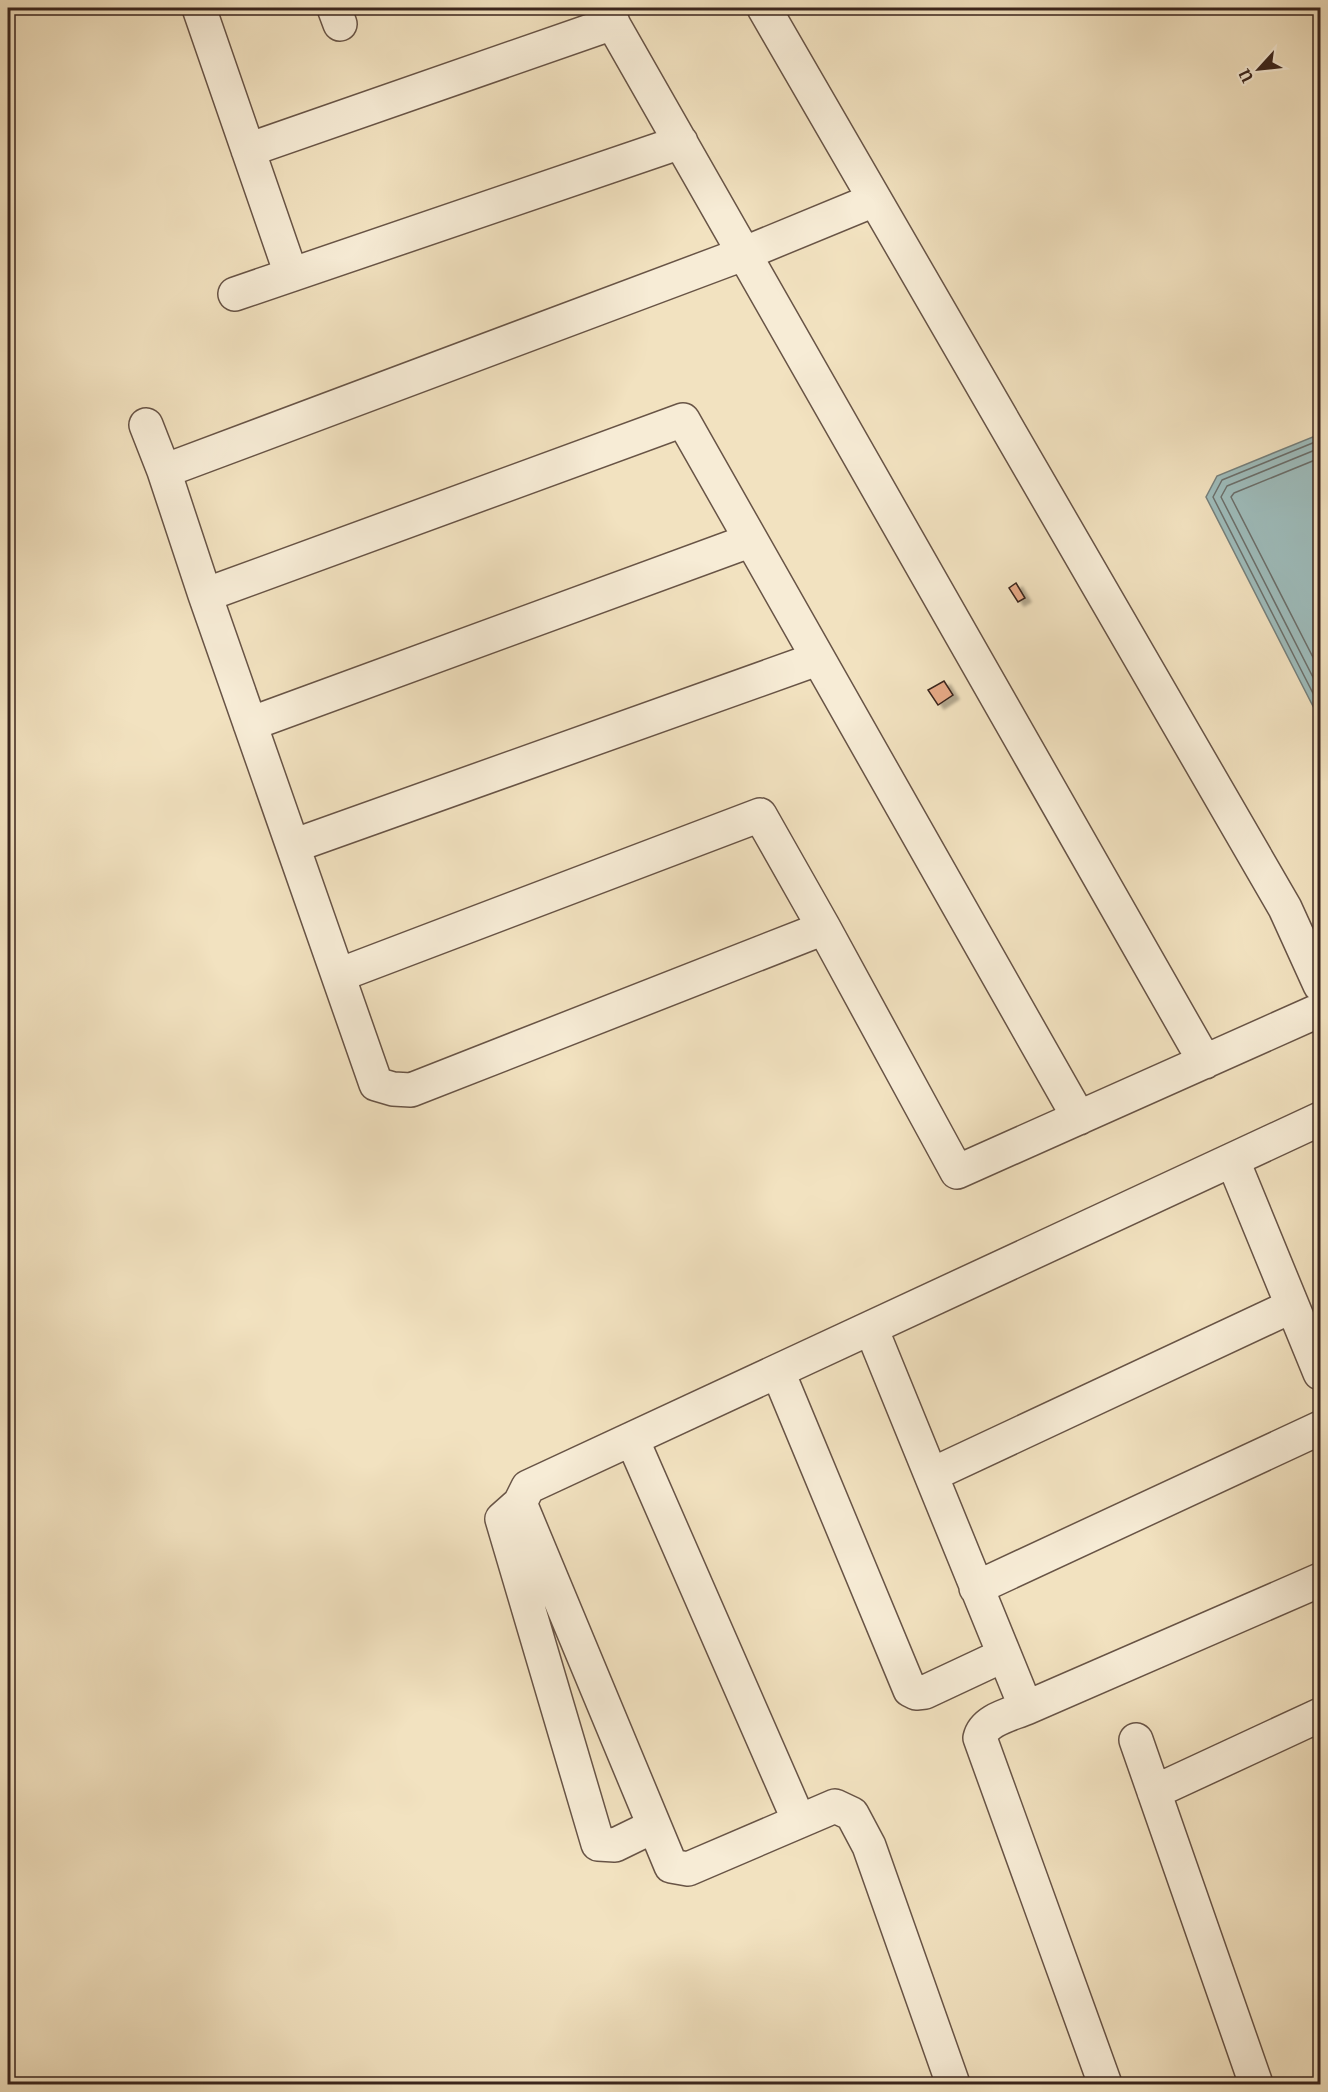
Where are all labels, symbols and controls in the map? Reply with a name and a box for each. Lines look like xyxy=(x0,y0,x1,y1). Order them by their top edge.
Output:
north arrow xyxy=(1229,39,1289,99)
text: U xyxy=(1235,65,1258,86)

